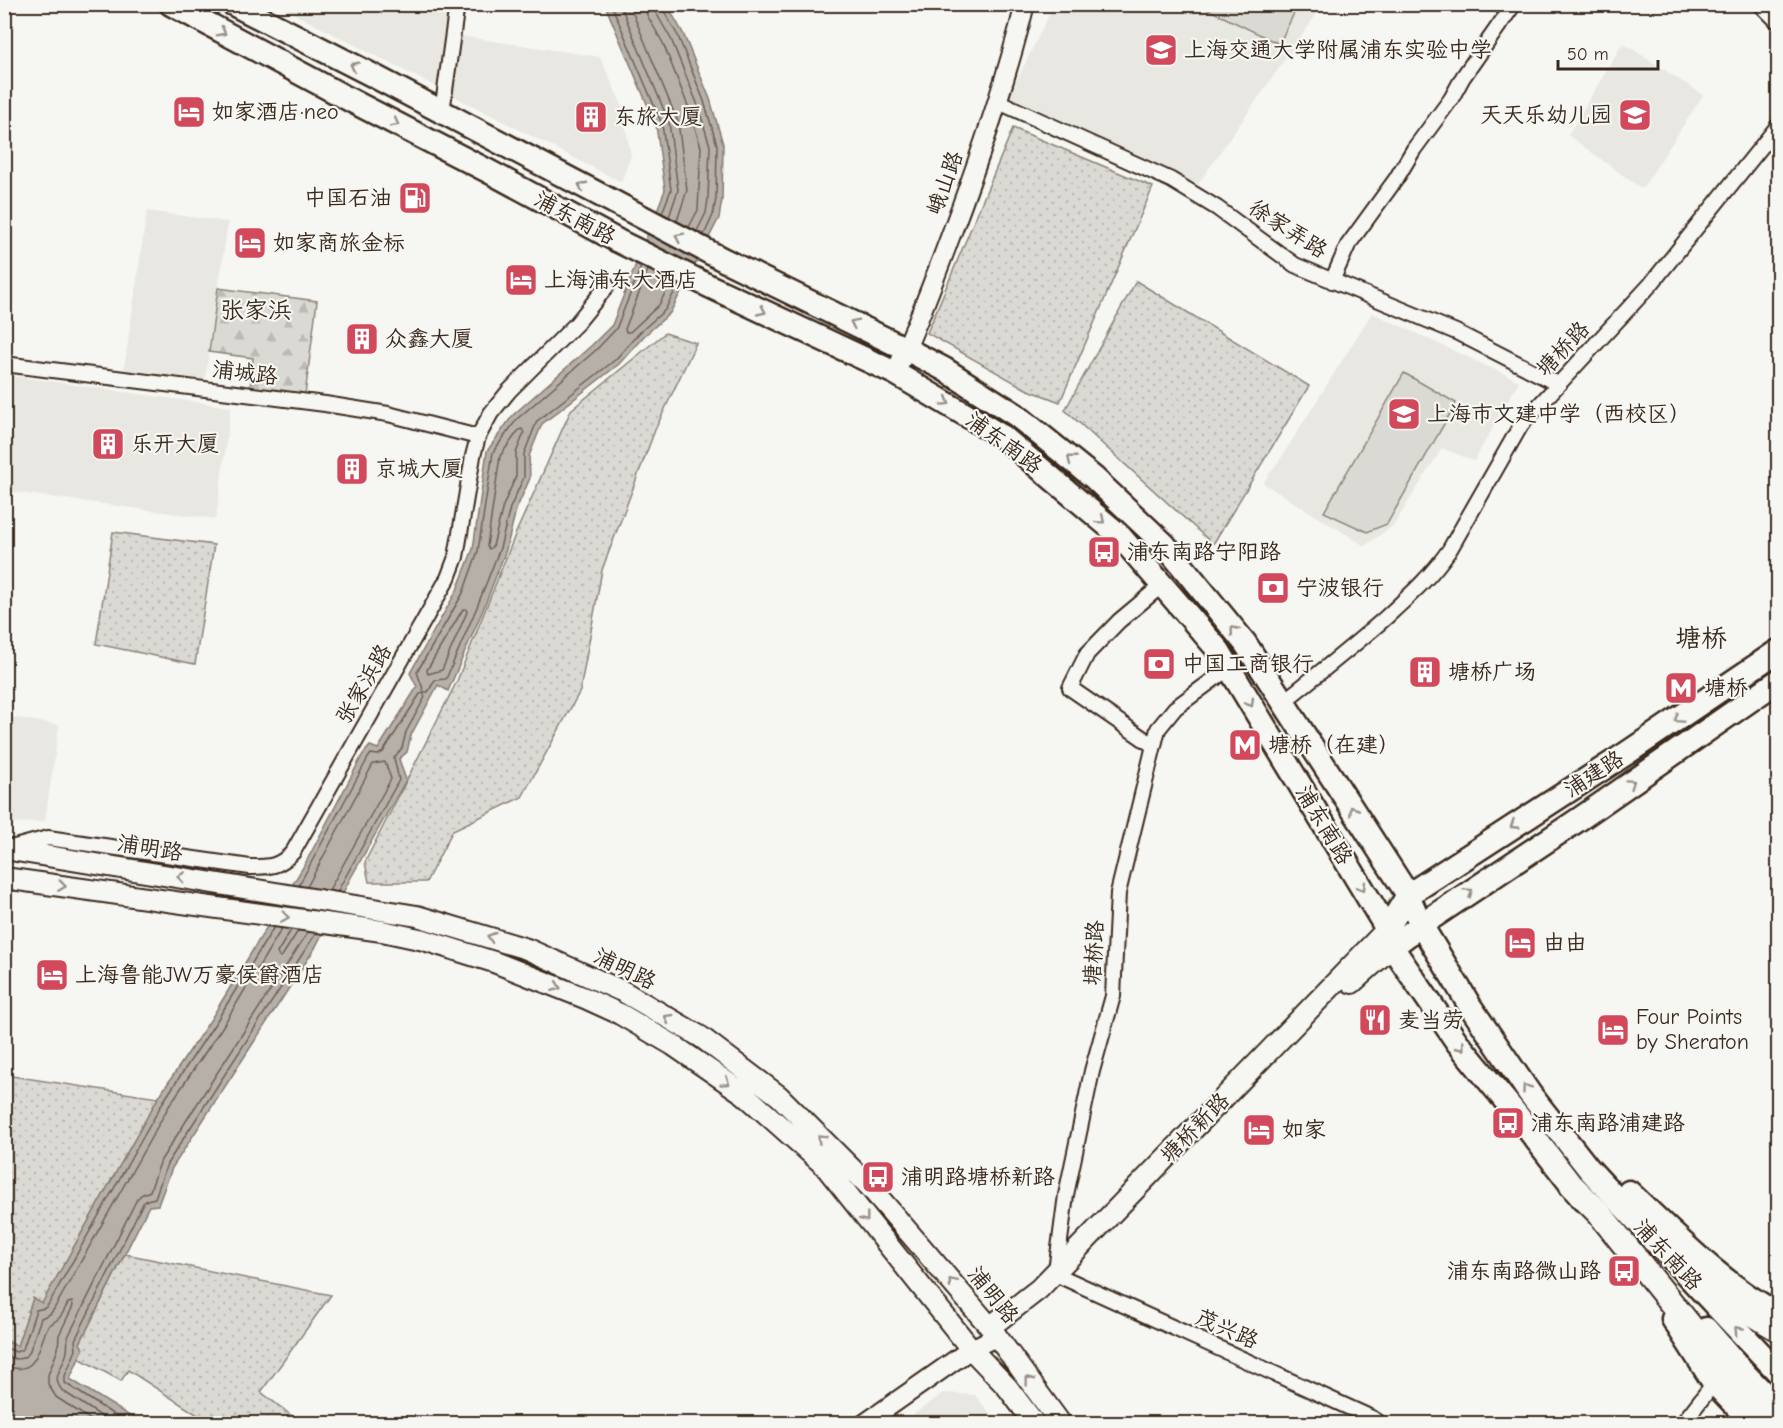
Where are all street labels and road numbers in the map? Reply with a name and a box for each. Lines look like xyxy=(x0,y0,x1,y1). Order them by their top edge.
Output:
street label: 峨山路 xyxy=(921,148,969,218)
street label: 浦东南路 xyxy=(530,186,620,250)
street label: 徐家弄路 xyxy=(1244,194,1332,264)
street label: 塘桥路 xyxy=(1531,316,1595,382)
street label: 浦城路 xyxy=(211,356,279,390)
street label: 浦东南路 xyxy=(961,407,1047,479)
street label: 张家浜路 xyxy=(331,639,397,729)
street label: 浦建路 xyxy=(1559,745,1629,803)
street label: 浦东南路 xyxy=(1290,781,1358,869)
street label: 浦明路 xyxy=(115,830,185,866)
street label: 塘桥路 xyxy=(1079,919,1109,987)
street label: 浦明路 xyxy=(590,943,660,995)
street label: 塘桥新路 xyxy=(1155,1087,1235,1169)
street label: 浦东南路 xyxy=(1628,1214,1708,1296)
street label: 浦明路 xyxy=(962,1261,1024,1329)
street label: 茂兴路 xyxy=(1192,1304,1262,1354)

